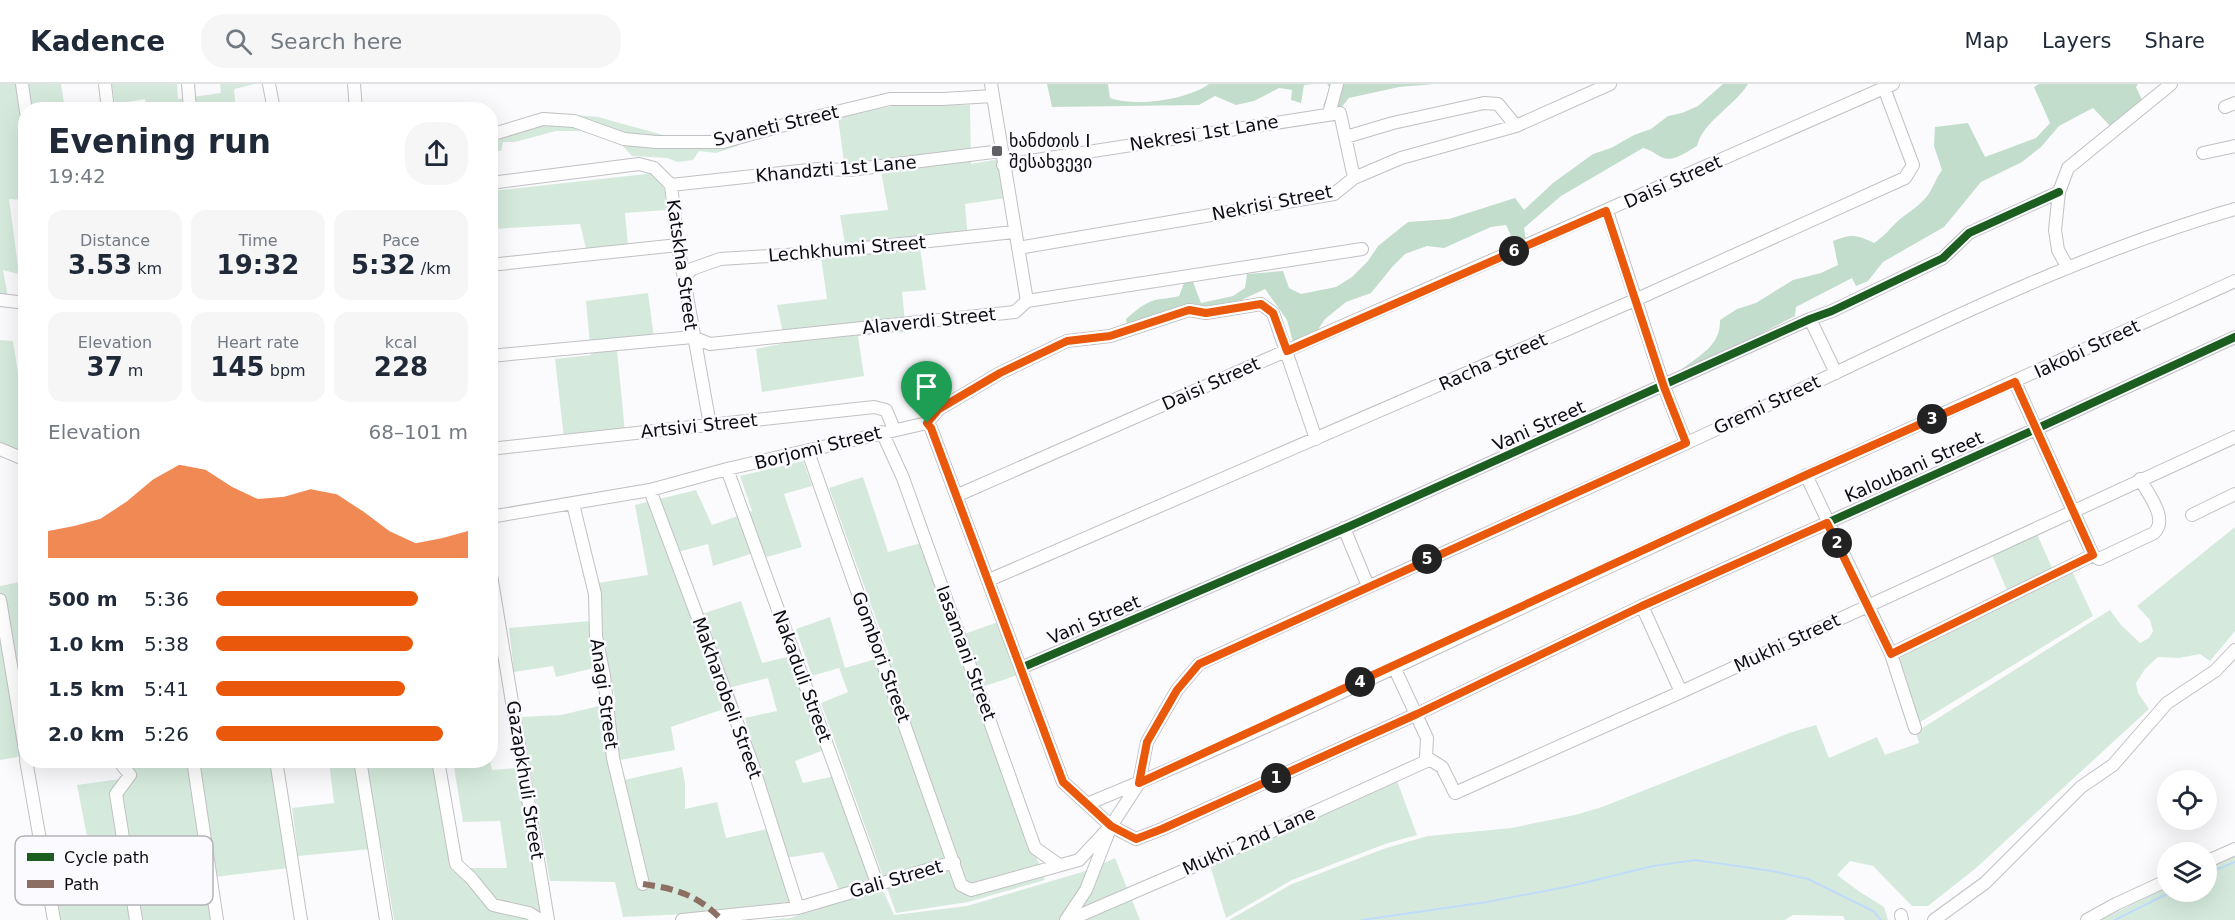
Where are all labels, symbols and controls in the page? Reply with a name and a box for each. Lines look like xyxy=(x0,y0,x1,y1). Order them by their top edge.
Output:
search box xyxy=(201,14,621,68)
text: Kadence xyxy=(30,25,165,58)
icon: search xyxy=(222,25,255,58)
text: Search here xyxy=(270,29,402,54)
text: Map xyxy=(1965,29,2009,53)
text: Layers xyxy=(2042,29,2111,53)
text: Share xyxy=(2144,29,2205,53)
street label: Svaneti Street xyxy=(711,101,841,150)
street label: Nekresi 1st Lane xyxy=(1128,110,1280,155)
text: Evening run xyxy=(48,122,271,161)
button: share xyxy=(405,122,468,185)
place label: ხანძთის I შესახვევი xyxy=(1009,130,1092,172)
marker: ხანძთის I შესახვევი xyxy=(990,144,1004,158)
street label: Khandzti 1st Lane xyxy=(755,151,917,186)
street label: Daisi Street xyxy=(1621,151,1725,212)
text: 19:42 xyxy=(48,164,106,188)
street label: Nekrisi Street xyxy=(1210,181,1334,224)
street label: Katskha Street xyxy=(663,198,702,332)
text: Distance xyxy=(80,231,150,250)
text: Time xyxy=(238,231,278,250)
text: Pace xyxy=(382,231,420,250)
street label: Lechkhumi Street xyxy=(767,231,927,266)
pin: 6 xyxy=(1499,236,1529,266)
text: 6 xyxy=(1508,241,1520,260)
text: 3.53 xyxy=(68,250,132,280)
text: 19:32 xyxy=(217,250,299,280)
text: 5:32 xyxy=(351,250,416,280)
text: km xyxy=(132,259,162,278)
text: /km xyxy=(416,259,451,278)
street label: Alaverdi Street xyxy=(861,303,997,338)
street label: Iakobi Street xyxy=(2031,315,2143,382)
street label: Racha Street xyxy=(1436,328,1550,395)
text: Elevation xyxy=(78,333,152,352)
text: Heart rate xyxy=(217,333,299,352)
text: kcal xyxy=(385,333,417,352)
text: 37 xyxy=(87,352,123,382)
text: 145 xyxy=(210,352,265,382)
text: 228 xyxy=(374,352,428,382)
street label: Daisi Street xyxy=(1159,353,1263,414)
text: m xyxy=(123,361,143,380)
text: bpm xyxy=(265,361,306,380)
pin xyxy=(901,361,952,423)
icon: arrive xyxy=(910,370,943,403)
street label: Gremi Street xyxy=(1710,371,1823,438)
street label: Vani Street xyxy=(1489,396,1588,455)
pin: 3 xyxy=(1917,404,1947,434)
street label: Artsivi Street xyxy=(640,409,758,442)
text: 3 xyxy=(1926,409,1938,428)
text: Elevation xyxy=(48,420,141,444)
text: 68–101 m xyxy=(369,420,468,444)
street label: Borjomi Street xyxy=(752,422,883,473)
street label: Kaloubani Street xyxy=(1841,427,1986,506)
pin: 2 xyxy=(1822,528,1852,558)
text: 2 xyxy=(1831,533,1843,552)
pin: 5 xyxy=(1412,544,1442,574)
text: 5 xyxy=(1421,549,1433,568)
street label: Iasamani Street xyxy=(932,582,1001,723)
text: 500 m xyxy=(48,587,118,611)
text: 5:36 xyxy=(144,587,189,611)
street label: Gombori Street xyxy=(848,589,915,725)
street label: Vani Street xyxy=(1044,591,1143,649)
street label: Nakaduli Street xyxy=(769,607,836,745)
street label: Mukhi Street xyxy=(1731,609,1843,676)
street label: Makharobeli Street xyxy=(688,614,766,781)
text: 1.0 km xyxy=(48,632,125,656)
text: 5:38 xyxy=(144,632,189,656)
street label: Anagi Street xyxy=(586,637,623,751)
pin: 4 xyxy=(1345,667,1375,697)
text: 4 xyxy=(1354,672,1366,691)
text: 1.5 km xyxy=(48,677,125,701)
text: 5:41 xyxy=(144,677,189,701)
street label: Gazapkhuli Street xyxy=(503,699,548,861)
text: 2.0 km xyxy=(48,722,125,746)
text: 5:26 xyxy=(144,722,189,746)
pin: 1 xyxy=(1261,763,1291,793)
text: 1 xyxy=(1270,768,1282,787)
map controls xyxy=(2157,770,2217,902)
button: locate xyxy=(2157,770,2217,830)
street label: Mukhi 2nd Lane xyxy=(1179,802,1318,879)
legend xyxy=(15,836,213,905)
button: layers xyxy=(2157,842,2217,902)
text: Cycle path xyxy=(64,848,149,867)
street label: Gali Street xyxy=(847,855,945,902)
text: Path xyxy=(64,875,99,894)

